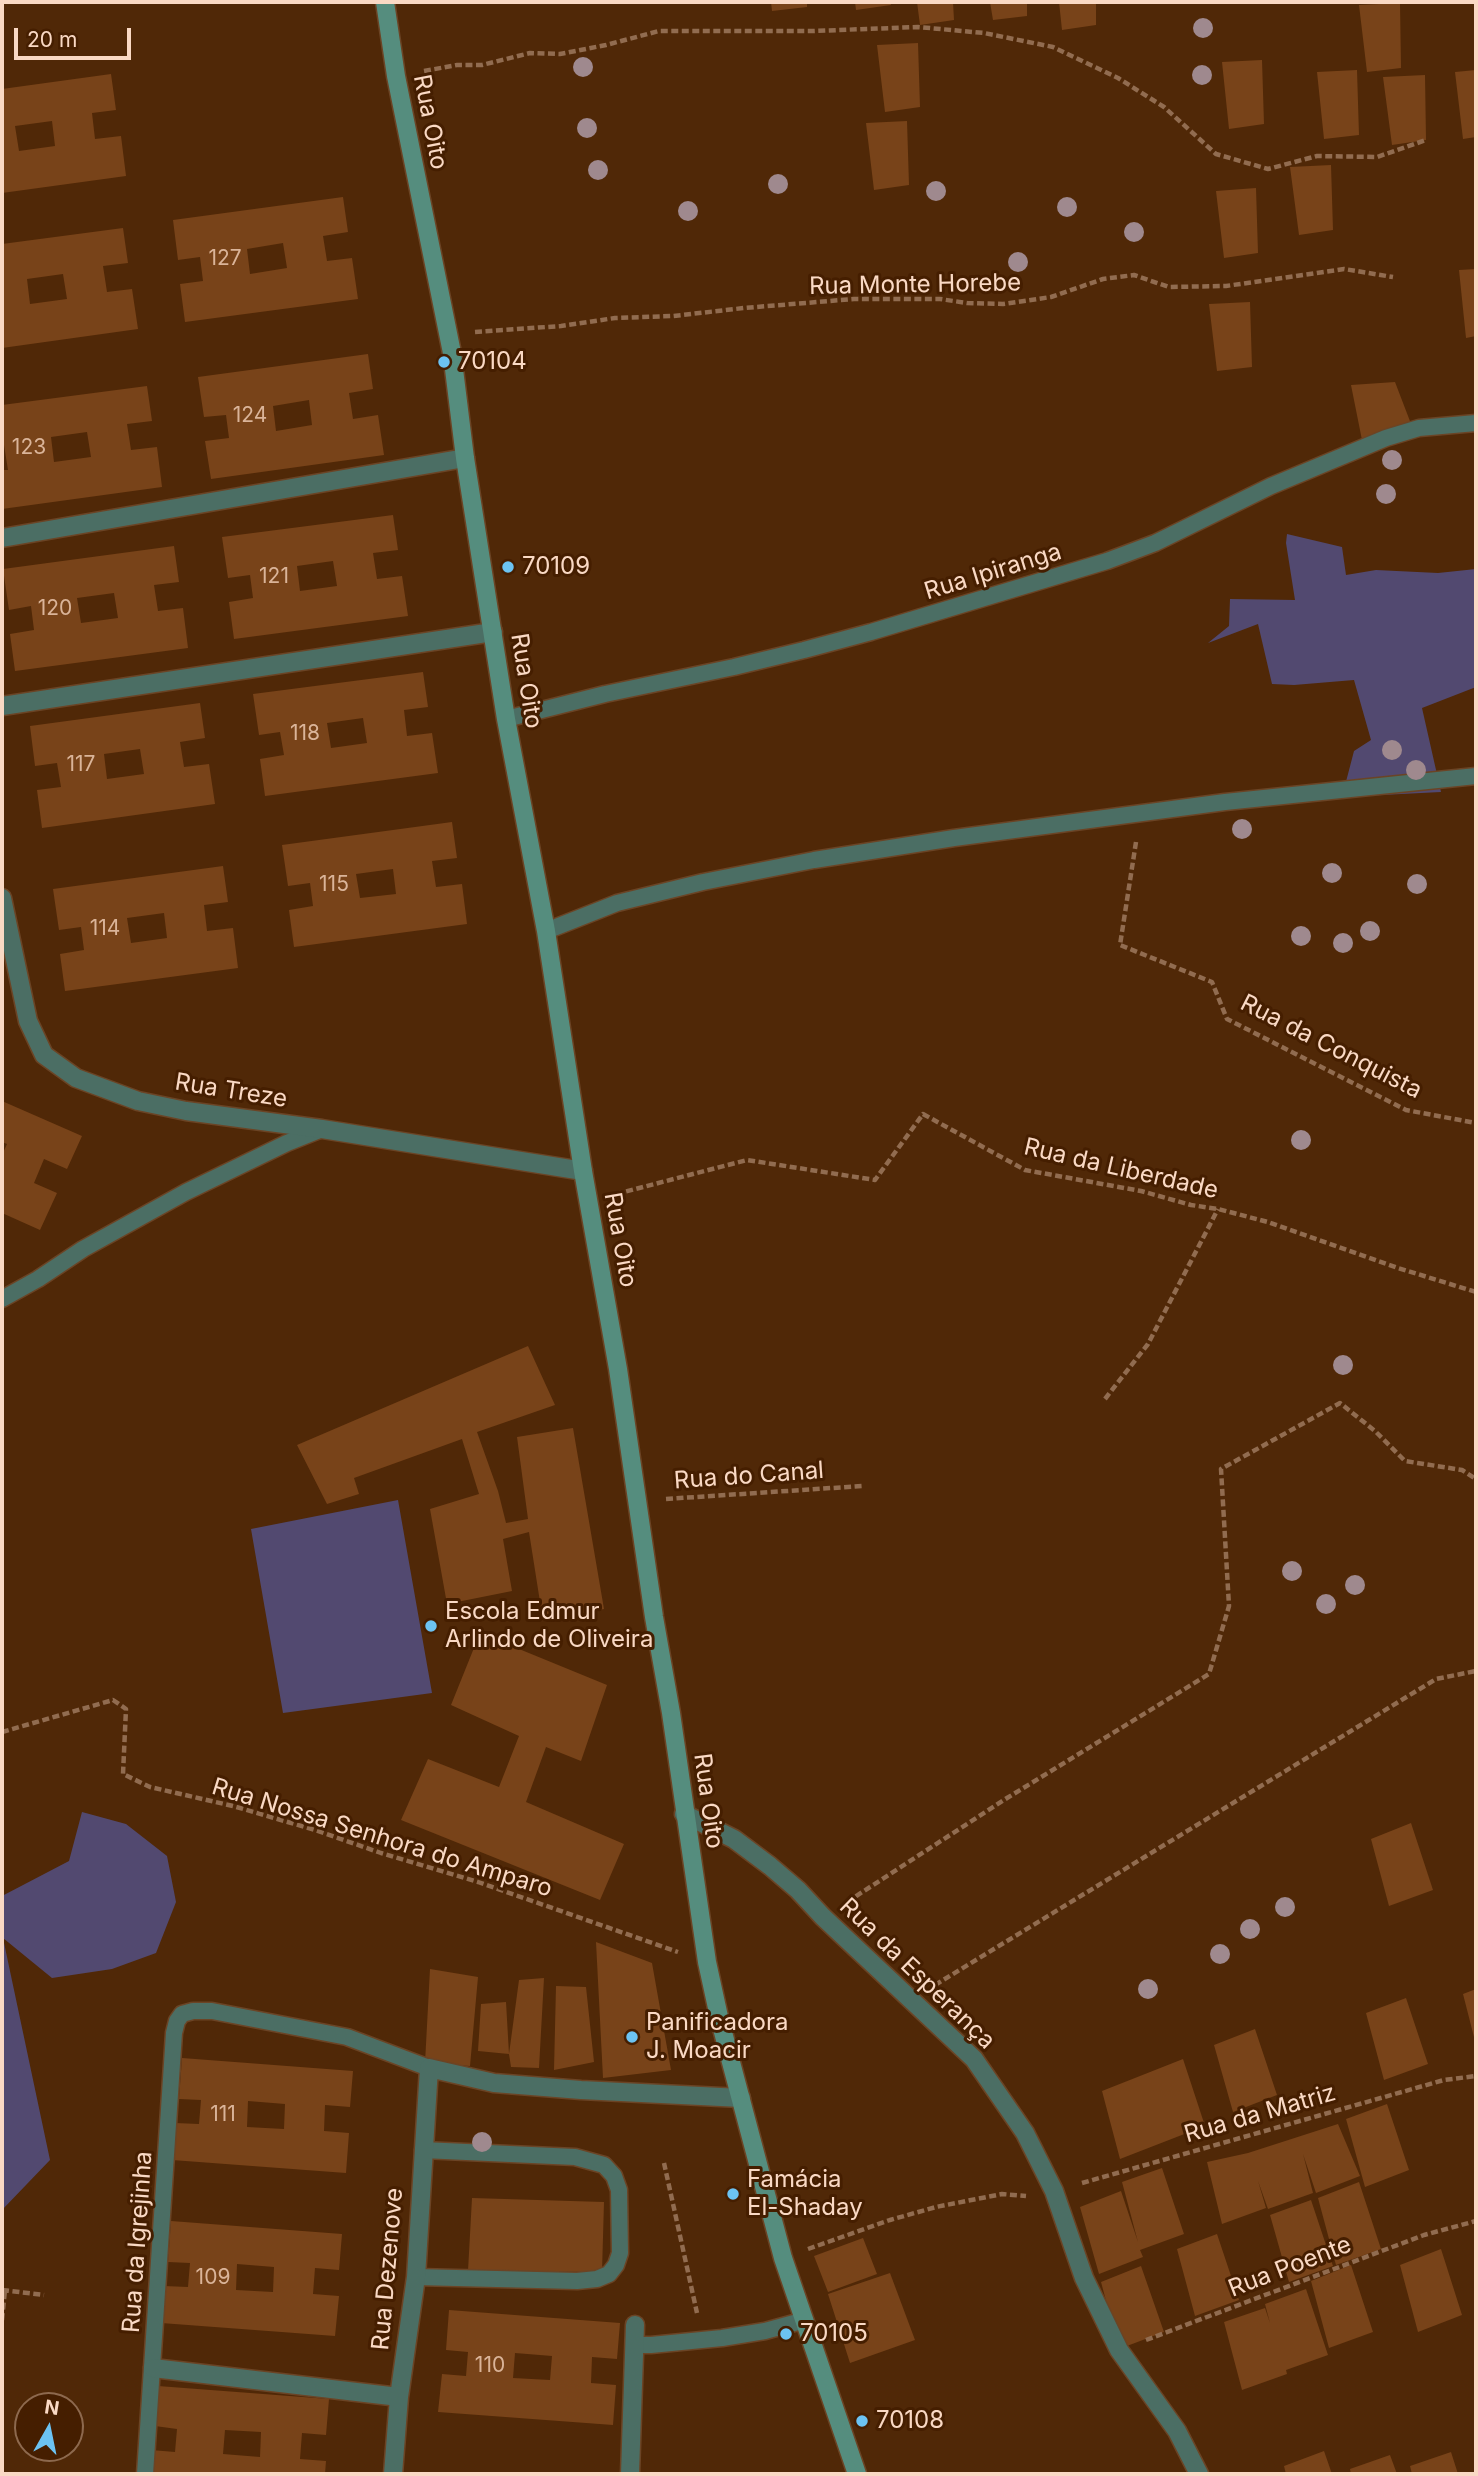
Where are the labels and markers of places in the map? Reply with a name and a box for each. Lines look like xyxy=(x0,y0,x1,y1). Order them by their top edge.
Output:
place label: 70104 xyxy=(458,348,527,376)
marker: 70104 xyxy=(436,354,452,370)
place label: 70109 xyxy=(522,553,590,581)
marker: 70109 xyxy=(500,559,516,575)
place label: Escola Edmur Arlindo de Oliveira xyxy=(445,1598,653,1654)
marker: Escola Edmur Arlindo de Oliveira xyxy=(423,1618,439,1634)
place label: Panificadora J. Moacir xyxy=(646,2009,789,2065)
marker: Panificadora J. Moacir xyxy=(624,2029,640,2045)
place label: Famácia El-Shaday xyxy=(747,2166,863,2222)
marker: Famácia El-Shaday xyxy=(725,2186,741,2202)
place label: 70105 xyxy=(800,2320,868,2348)
marker: 70105 xyxy=(778,2326,794,2342)
place label: 70108 xyxy=(876,2407,944,2435)
marker: 70108 xyxy=(854,2413,870,2429)

